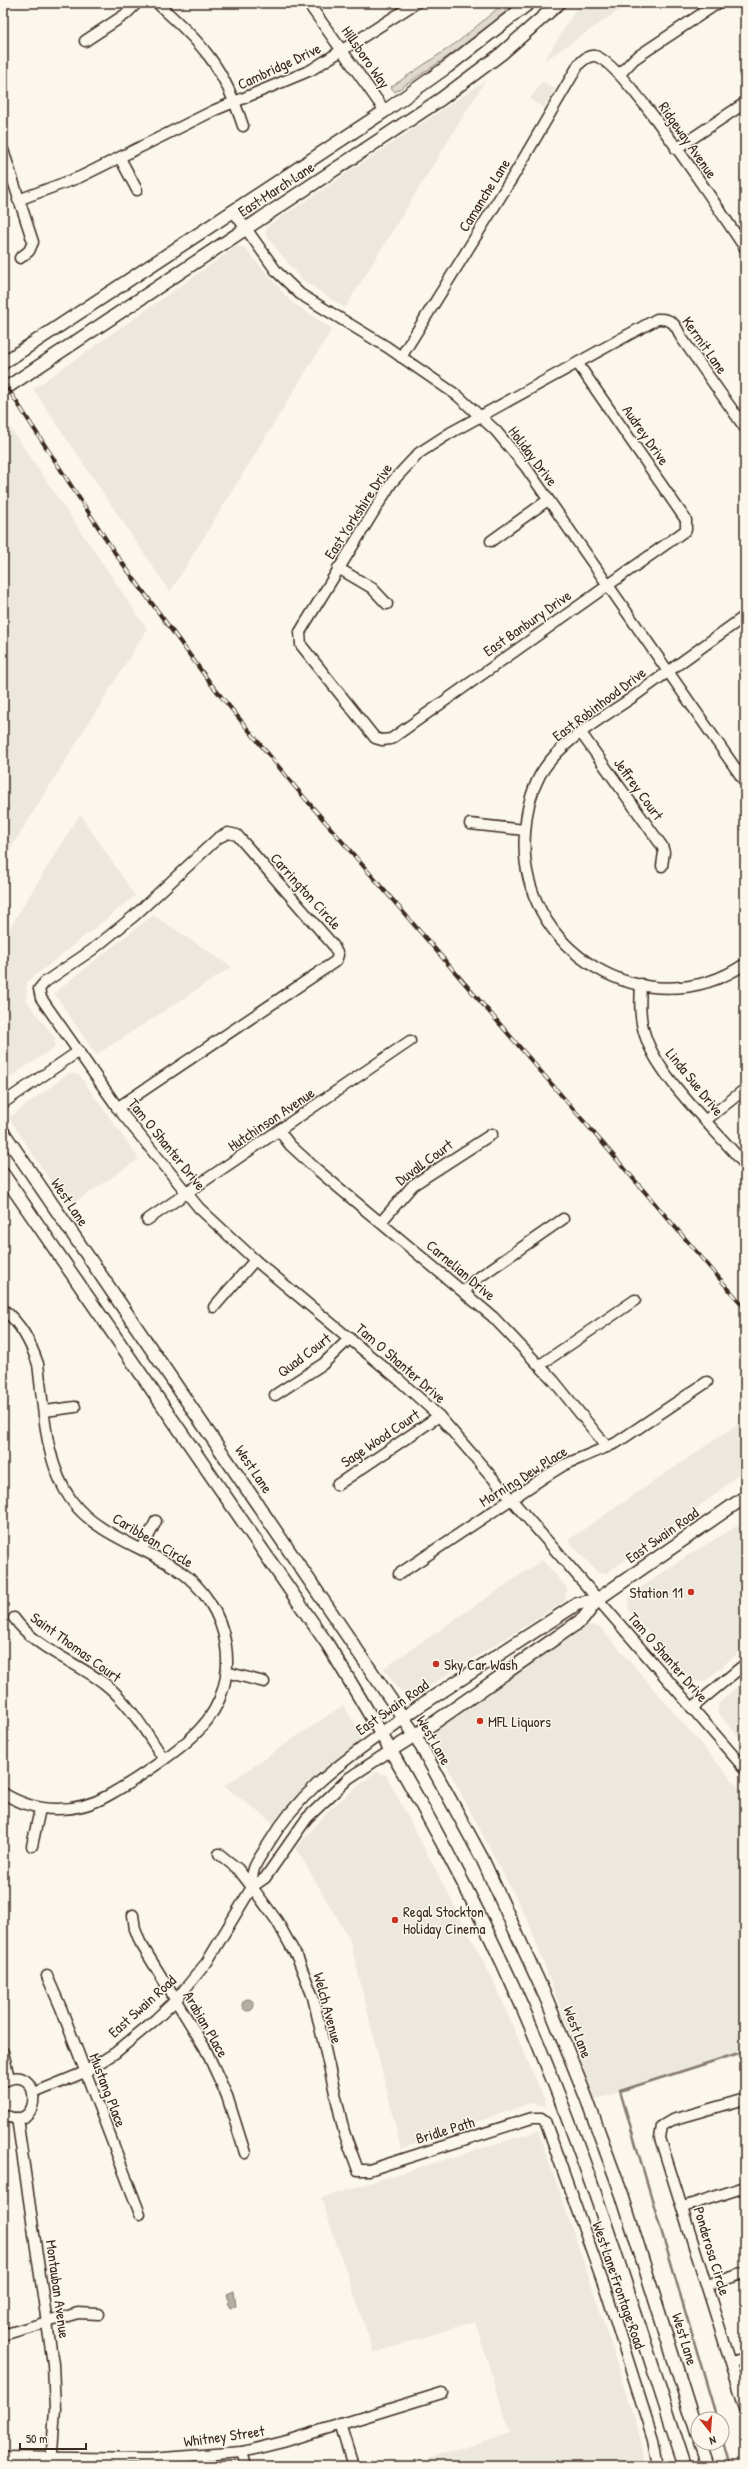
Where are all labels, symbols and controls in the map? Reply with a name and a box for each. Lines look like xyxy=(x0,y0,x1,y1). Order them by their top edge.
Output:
street label: Hillsboro Way xyxy=(337,22,395,92)
street label: Cambridge Drive xyxy=(234,37,324,94)
street label: Ridgeway Avenue xyxy=(654,97,722,183)
street label: Camanche Lane xyxy=(453,154,515,236)
street label: East March Lane xyxy=(234,156,318,222)
street label: Kermit Lane xyxy=(677,312,733,378)
street label: Audrey Drive xyxy=(618,401,674,469)
street label: Holiday Drive xyxy=(503,422,563,490)
street label: East Yorkshire Drive xyxy=(319,459,397,563)
street label: East Banbury Drive xyxy=(479,585,575,661)
street label: East Robinhood Drive xyxy=(548,662,650,746)
street label: Jeffrey Court xyxy=(609,754,669,825)
street label: Carrington Circle xyxy=(266,848,346,934)
street label: Linda Sue Drive xyxy=(661,1044,729,1120)
street label: Hutchinson Avenue xyxy=(223,1082,319,1156)
street label: Tam O Shanter Drive xyxy=(123,1094,211,1194)
street label: Duvall Court xyxy=(391,1134,458,1190)
street label: West Lane xyxy=(46,1174,94,1230)
street label: Carnelian Drive xyxy=(422,1235,500,1305)
street label: Tam O Shanter Drive xyxy=(352,1318,450,1408)
street label: Quad Court xyxy=(273,1327,336,1382)
street label: Sage Wood Court xyxy=(337,1403,424,1472)
street label: West Lane xyxy=(230,1441,278,1497)
street label: Morning Dew Place xyxy=(475,1441,571,1511)
street label: East Swain Road xyxy=(621,1502,703,1568)
street label: Caribbean Circle xyxy=(109,1508,197,1572)
place label: Station 11 xyxy=(629,1582,683,1603)
marker: Station 11 xyxy=(686,1587,696,1597)
street label: Saint Thomas Court xyxy=(26,1607,126,1688)
street label: Tam O Shanter Drive xyxy=(623,1608,713,1706)
place label: Sky Car Wash xyxy=(444,1654,517,1675)
marker: Sky Car Wash xyxy=(431,1659,441,1669)
street label: East Swain Road xyxy=(351,1674,433,1740)
street label: West Lane xyxy=(411,1711,457,1769)
place label: MFL Liquors xyxy=(488,1711,551,1732)
marker: MFL Liquors xyxy=(475,1716,485,1726)
place label: Regal Stockton Holiday Cinema xyxy=(403,1901,485,1939)
marker: Regal Stockton Holiday Cinema xyxy=(390,1915,400,1925)
street label: East Swain Road xyxy=(103,1970,181,2042)
street label: Welch Avenue xyxy=(308,1970,348,2046)
street label: Arabian Place xyxy=(179,1987,233,2061)
street label: West Lane xyxy=(559,2003,597,2061)
street label: Mustang Place xyxy=(84,2050,132,2130)
street label: Bridle Path xyxy=(413,2111,477,2149)
street label: Ponderosa Circle xyxy=(689,2204,735,2298)
street label: West Lane Frontage Road xyxy=(587,2219,651,2352)
street label: Montauban Avenue xyxy=(41,2238,75,2340)
street label: West Lane xyxy=(667,2310,703,2368)
north arrow xyxy=(690,2411,730,2451)
street label: Whitney Street xyxy=(182,2420,267,2452)
scale bar xyxy=(20,2425,86,2451)
text: 50 m xyxy=(26,2430,47,2447)
text: N xyxy=(708,2433,718,2448)

